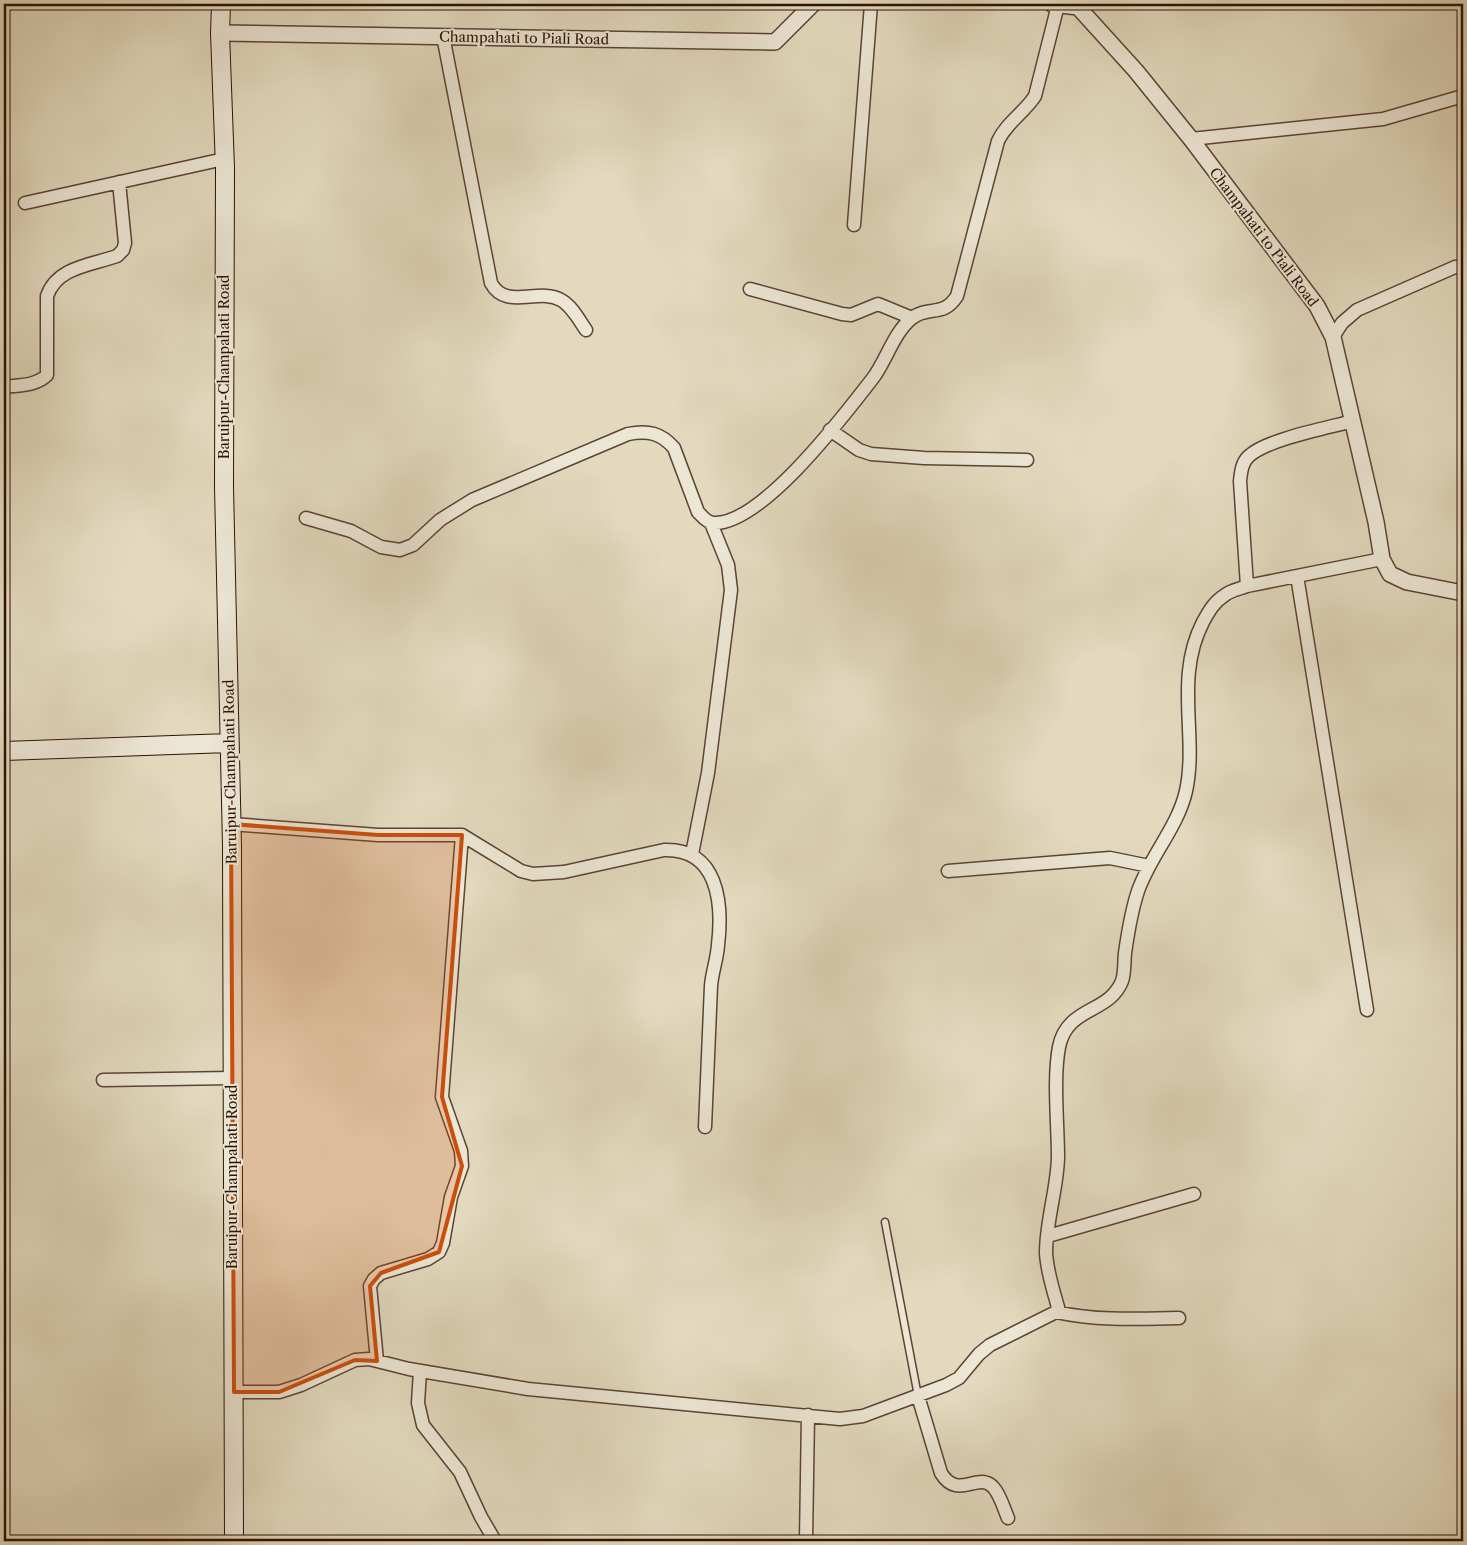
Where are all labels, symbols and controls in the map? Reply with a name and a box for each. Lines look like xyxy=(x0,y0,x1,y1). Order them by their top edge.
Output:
street label: Champahati to Piali Road xyxy=(439,28,610,48)
street label: Champahati to Piali Road xyxy=(1206,164,1323,311)
street label: Baruipur-Champahati Road xyxy=(215,274,233,459)
street label: Baruipur-Champahati Road xyxy=(219,679,241,864)
street label: Baruipur-Champahati Road xyxy=(223,1084,241,1269)

